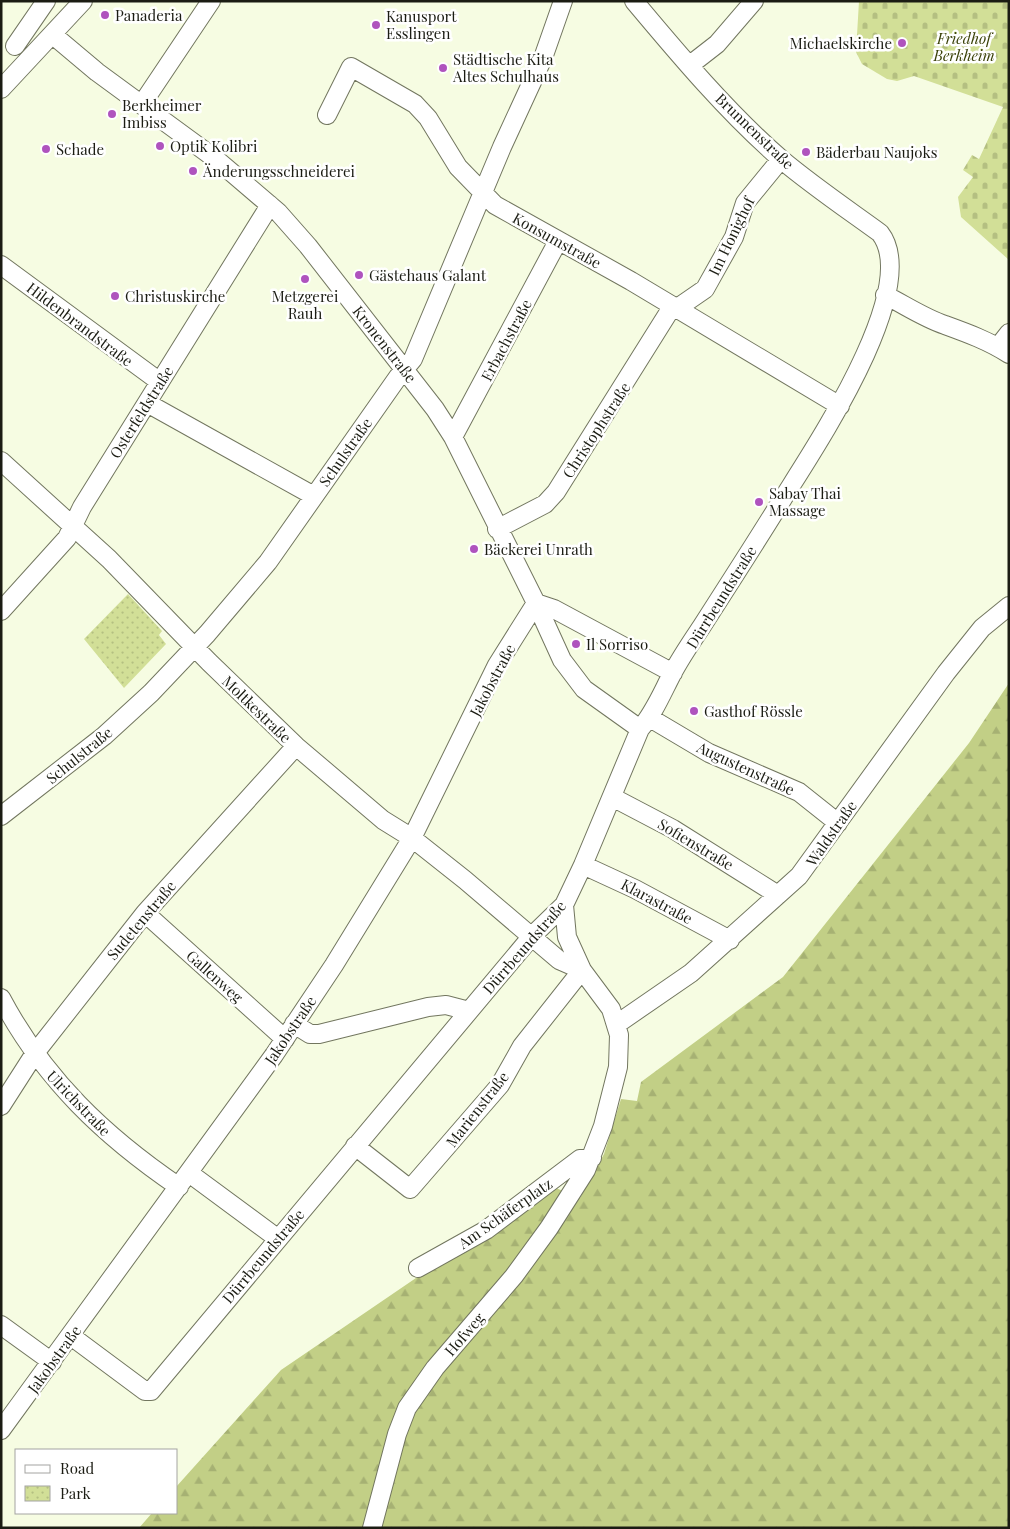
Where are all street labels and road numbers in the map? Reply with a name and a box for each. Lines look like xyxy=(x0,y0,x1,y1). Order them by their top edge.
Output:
street label: Brunnenstraße xyxy=(711,89,799,173)
street label: Im Honighof xyxy=(703,193,759,278)
street label: Konsumstraße xyxy=(509,207,605,273)
street label: Hildenbrandstraße xyxy=(23,278,137,370)
street label: Erbachstraße xyxy=(476,296,536,384)
street label: Kronenstraße xyxy=(349,301,421,387)
street label: Osterfeldstraße xyxy=(105,362,177,462)
street label: Christophstraße xyxy=(558,378,634,482)
street label: Schulstraße xyxy=(314,414,376,490)
street label: Dürrbeundstraße xyxy=(681,542,761,652)
street label: Jakobstraße xyxy=(464,640,519,720)
street label: Moltkestraße xyxy=(218,671,296,747)
street label: Schulstraße xyxy=(42,722,116,788)
street label: Augustenstraße xyxy=(693,736,798,799)
street label: Waldstraße xyxy=(801,796,861,871)
street label: Sofienstraße xyxy=(655,814,737,874)
street label: Klarastraße xyxy=(618,874,696,928)
street label: Sudetenstraße xyxy=(102,876,180,964)
street label: Dürrbeundstraße xyxy=(478,896,570,998)
street label: Gallenweg xyxy=(182,945,248,1007)
street label: Jakobstraße xyxy=(259,992,320,1069)
street label: Ulrichstraße xyxy=(43,1066,115,1140)
street label: Marienstraße xyxy=(441,1067,513,1151)
street label: Am Schäferplatz xyxy=(453,1173,556,1253)
street label: Dürrbeundstraße xyxy=(218,1205,308,1307)
street label: Hofweg xyxy=(440,1308,488,1360)
street label: Jakobstraße xyxy=(22,1321,85,1398)

